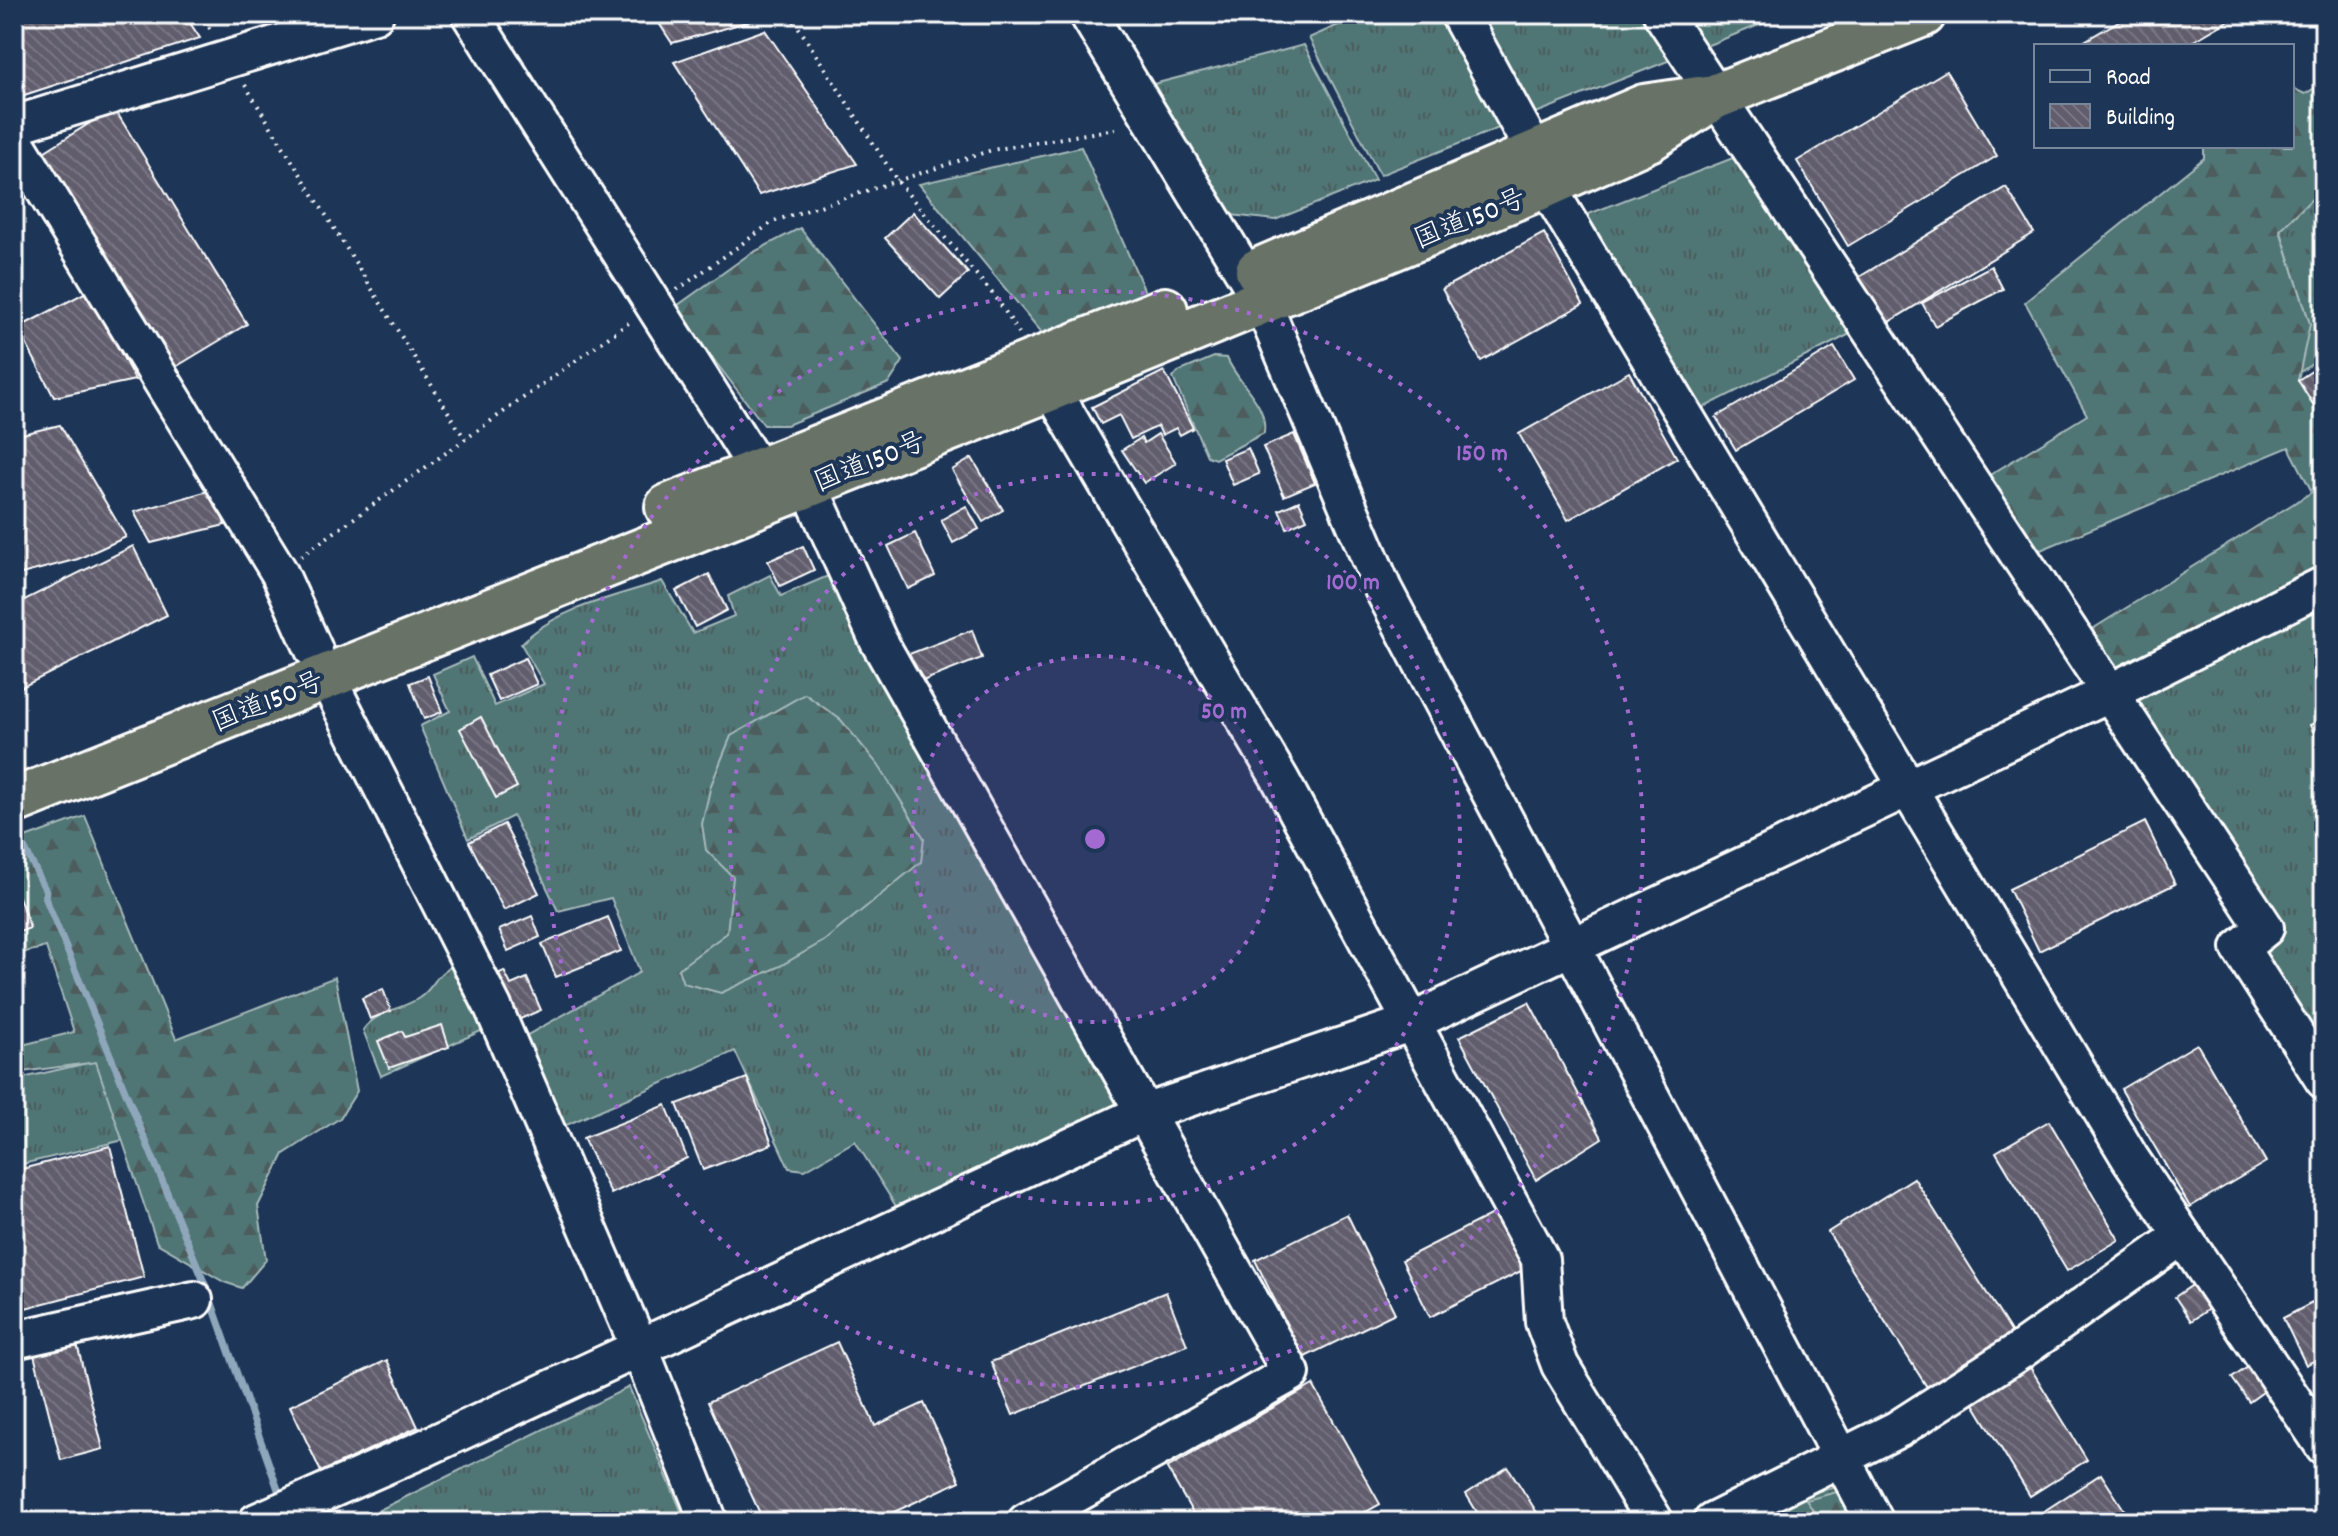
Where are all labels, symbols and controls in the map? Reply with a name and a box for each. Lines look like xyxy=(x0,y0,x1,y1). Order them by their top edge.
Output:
legend xyxy=(2034,44,2294,148)
text: Road xyxy=(2106,62,2151,96)
text: Building xyxy=(2106,102,2175,136)
street label: 国道150号 xyxy=(1409,181,1533,262)
street label: 国道150号 xyxy=(809,424,933,505)
text: 150 m xyxy=(1456,438,1508,472)
text: 100 m xyxy=(1326,567,1380,601)
street label: 国道150号 xyxy=(207,664,331,745)
text: 50 m xyxy=(1201,696,1247,730)
centre of rings xyxy=(1081,825,1109,853)

